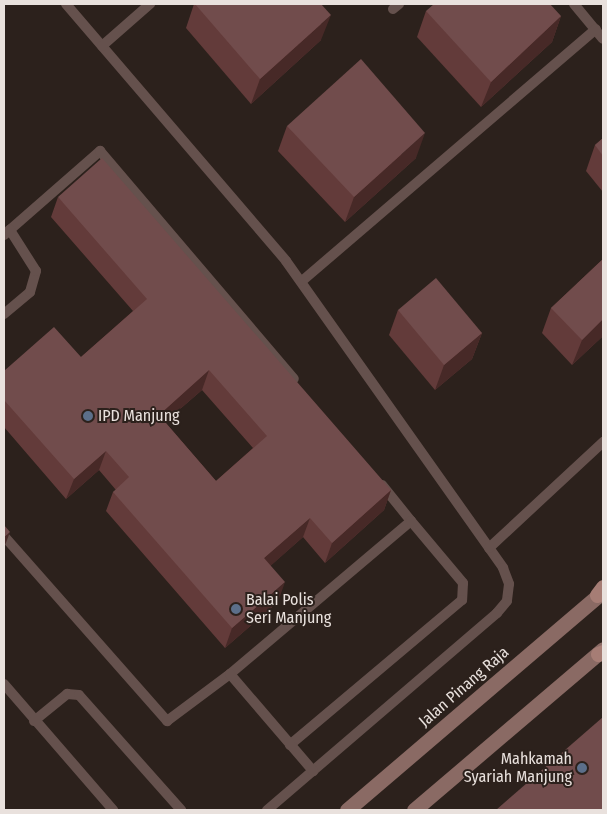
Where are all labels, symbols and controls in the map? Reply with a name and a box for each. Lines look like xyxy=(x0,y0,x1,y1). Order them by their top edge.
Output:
place label: IPD Manjung xyxy=(98,406,180,426)
marker: IPD Manjung xyxy=(82,410,94,422)
place label: Balai Polis Seri Manjung xyxy=(246,590,331,628)
marker: Balai Polis Seri Manjung xyxy=(230,603,242,615)
street label: Jalan Pinang Raja xyxy=(415,643,513,731)
place label: Mahkamah Syariah Manjung xyxy=(464,749,572,787)
marker: Mahkamah Syariah Manjung xyxy=(576,762,588,774)

